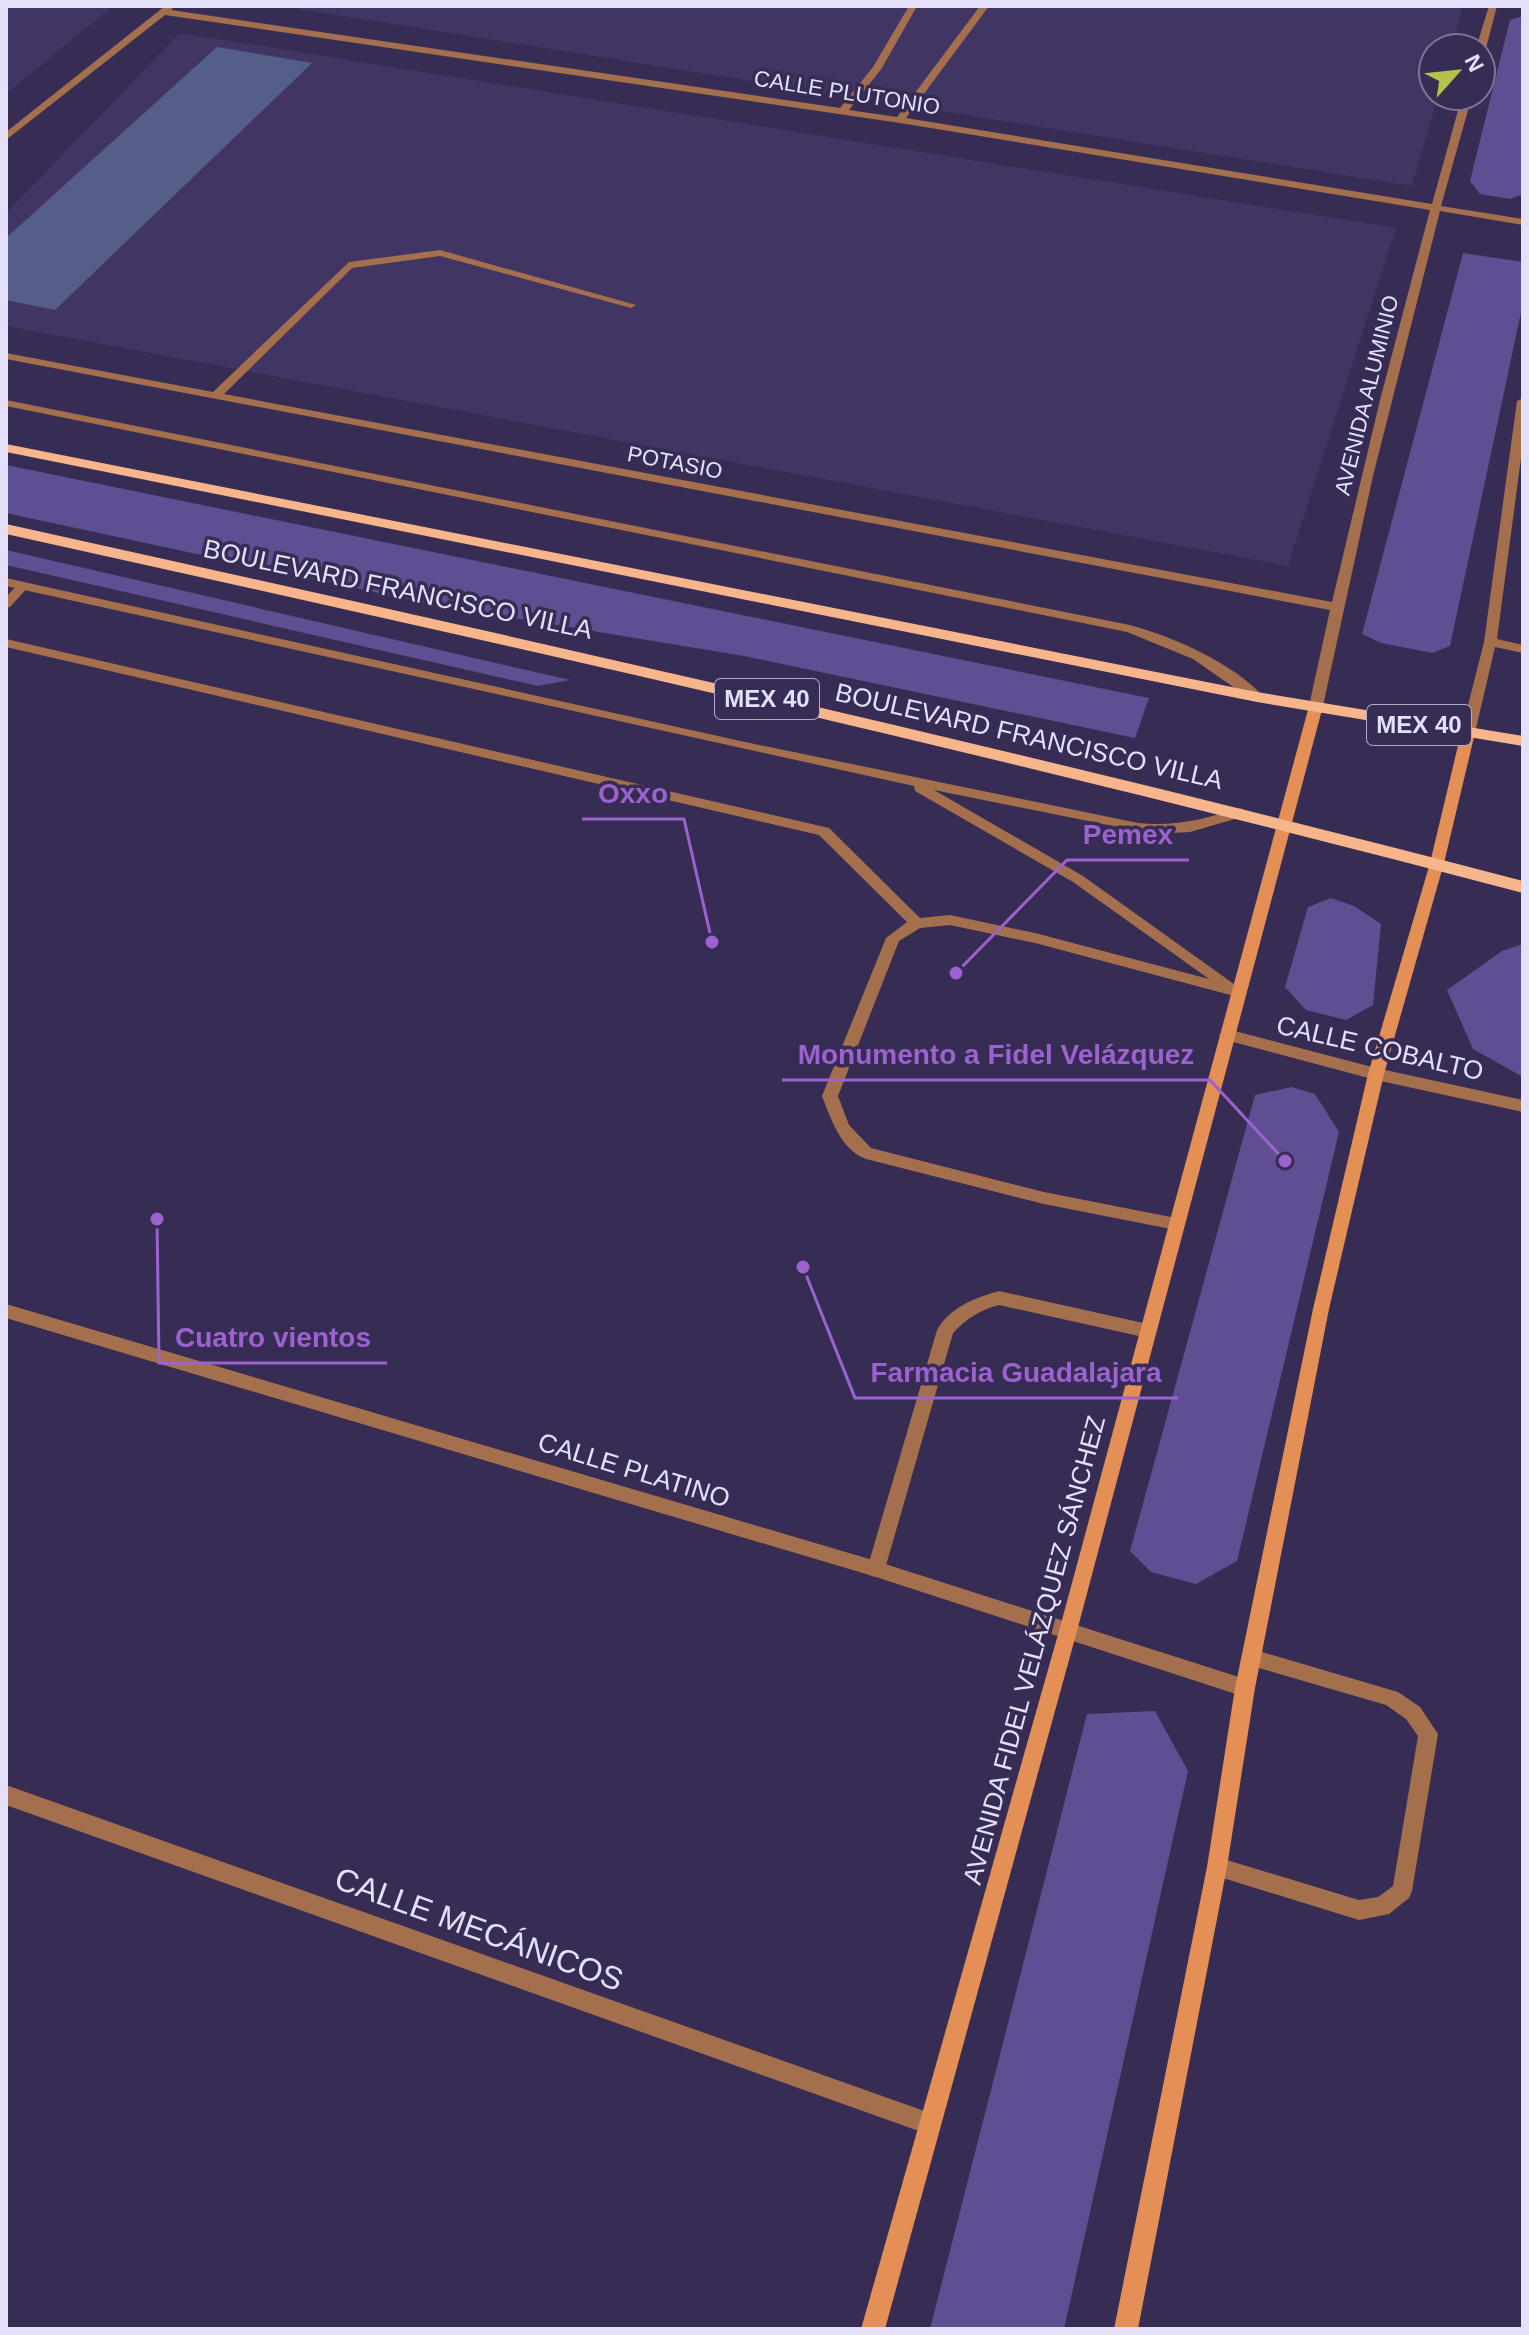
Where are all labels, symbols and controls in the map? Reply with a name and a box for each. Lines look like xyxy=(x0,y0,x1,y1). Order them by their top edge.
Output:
north arrow xyxy=(1417,32,1497,112)
text: N xyxy=(1460,50,1489,76)
street label: CALLE PLUTONIO xyxy=(752,65,942,120)
street label: AVENIDA ALUMINIO xyxy=(1330,293,1403,498)
street label: POTASIO xyxy=(625,441,724,484)
street label: BOULEVARD FRANCISCO VILLA xyxy=(201,533,596,645)
street label: BOULEVARD FRANCISCO VILLA xyxy=(832,677,1226,795)
road number: MEX 40 xyxy=(715,679,819,719)
road number: MEX 40 xyxy=(1367,705,1471,745)
callout: Oxxo xyxy=(582,767,684,819)
text: Oxxo xyxy=(598,778,668,809)
callout: Pemex xyxy=(1067,808,1189,860)
text: Pemex xyxy=(1083,819,1174,850)
street label: CALLE COBALTO xyxy=(1274,1010,1486,1086)
callout: Monumento a Fidel Velázquez xyxy=(782,1028,1210,1080)
text: Monumento a Fidel Velázquez xyxy=(798,1039,1194,1070)
callout: Cuatro vientos xyxy=(159,1311,387,1363)
text: Cuatro vientos xyxy=(175,1322,371,1353)
callout: Farmacia Guadalajara xyxy=(855,1346,1178,1398)
text: Farmacia Guadalajara xyxy=(870,1357,1162,1388)
street label: AVENIDA FIDEL VELÁZQUEZ SÁNCHEZ xyxy=(957,1412,1111,1888)
street label: CALLE PLATINO xyxy=(534,1427,734,1513)
street label: CALLE MECÁNICOS xyxy=(330,1860,628,1998)

